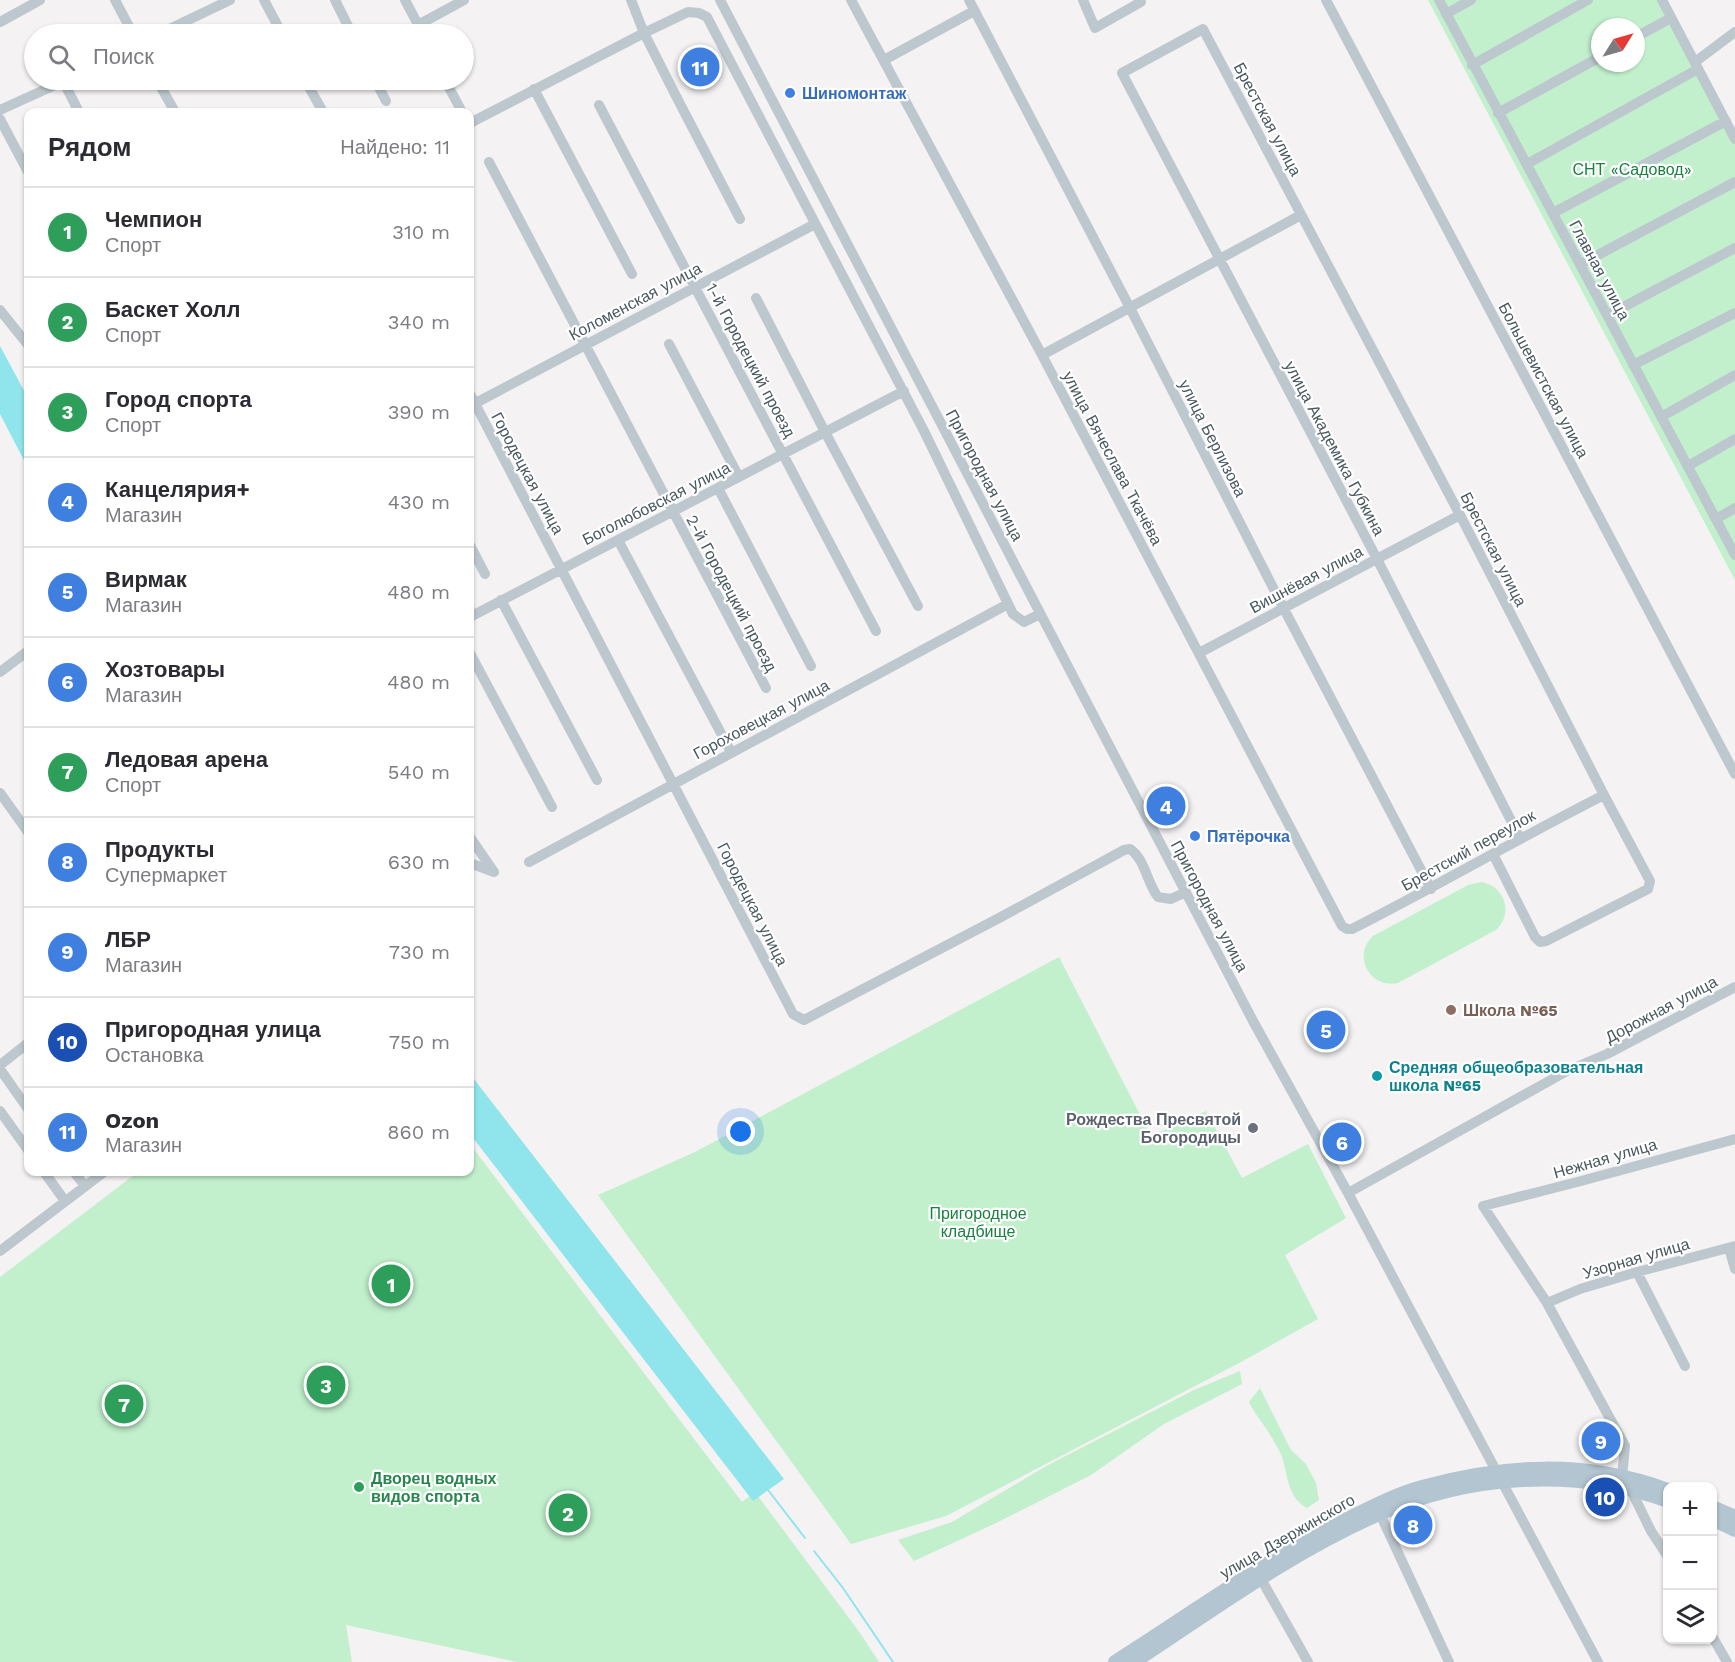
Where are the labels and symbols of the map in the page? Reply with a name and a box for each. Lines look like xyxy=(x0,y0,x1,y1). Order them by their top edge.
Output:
north arrow xyxy=(1591,18,1645,72)
pin: 11 xyxy=(680,44,720,90)
street label: Брестская улица xyxy=(1230,59,1306,179)
place label: Шиномонтаж xyxy=(802,84,907,103)
marker: Шиномонтаж xyxy=(783,86,797,100)
park label: СНТ «Садовод» xyxy=(1572,160,1692,179)
street label: Главная улица xyxy=(1565,217,1634,323)
street label: Коломенская улица xyxy=(566,258,705,344)
street label: 1-й Городецкий проезд xyxy=(702,280,800,441)
street label: Большевистская улица xyxy=(1494,299,1593,461)
street label: улица Академика Губкина xyxy=(1280,358,1389,539)
street label: улица Вячеслава Ткачёва xyxy=(1059,368,1167,548)
street label: улица Берлизова xyxy=(1175,377,1250,500)
street label: Пригородная улица xyxy=(942,406,1027,544)
street label: Городецкая улица xyxy=(487,409,568,538)
street label: Боголюбовская улица xyxy=(579,458,733,549)
street label: Брестская улица xyxy=(1457,489,1531,610)
street label: 2-й Городецкий проезд xyxy=(682,512,781,675)
street label: Вишнёвая улица xyxy=(1246,542,1366,617)
street label: Гороховецкая улица xyxy=(690,675,833,763)
pin: 4 xyxy=(1146,784,1186,828)
street label: Брестский переулок xyxy=(1398,805,1539,895)
place label: Пятёрочка xyxy=(1207,827,1290,846)
marker: Пятёрочка xyxy=(1188,829,1202,843)
street label: Пригородная улица xyxy=(1167,837,1252,975)
street label: Городецкая улица xyxy=(713,839,792,969)
street label: Дорожная улица xyxy=(1602,972,1721,1047)
place label: Школа №65 xyxy=(1463,1001,1558,1020)
marker: Школа №65 xyxy=(1444,1003,1458,1017)
pin: 5 xyxy=(1306,1008,1346,1052)
place label: Средняя общеобразовательная школа №65 xyxy=(1389,1058,1643,1095)
marker: Средняя общеобразовательная школа №65 xyxy=(1370,1069,1384,1083)
place label: Рождества Пресвятой Богородицы xyxy=(1066,1110,1241,1147)
your location xyxy=(726,1117,755,1146)
pin: 6 xyxy=(1322,1120,1362,1164)
marker: Рождества Пресвятой Богородицы xyxy=(1246,1121,1260,1135)
street label: Нежная улица xyxy=(1551,1135,1659,1182)
park label: Пригородное кладбище xyxy=(929,1204,1027,1241)
street label: Узорная улица xyxy=(1581,1234,1692,1283)
pin: 1 xyxy=(372,1262,410,1306)
pin: 3 xyxy=(306,1362,346,1408)
pin: 7 xyxy=(104,1382,144,1426)
pin: 9 xyxy=(1582,1418,1620,1464)
place label: Дворец водных видов спорта xyxy=(371,1469,497,1506)
pin: 10 xyxy=(1586,1474,1624,1520)
marker: Дворец водных видов спорта xyxy=(352,1480,366,1494)
pin: 2 xyxy=(548,1490,588,1536)
street label: улица Дзержинского xyxy=(1216,1490,1358,1583)
pin: 8 xyxy=(1394,1502,1432,1547)

